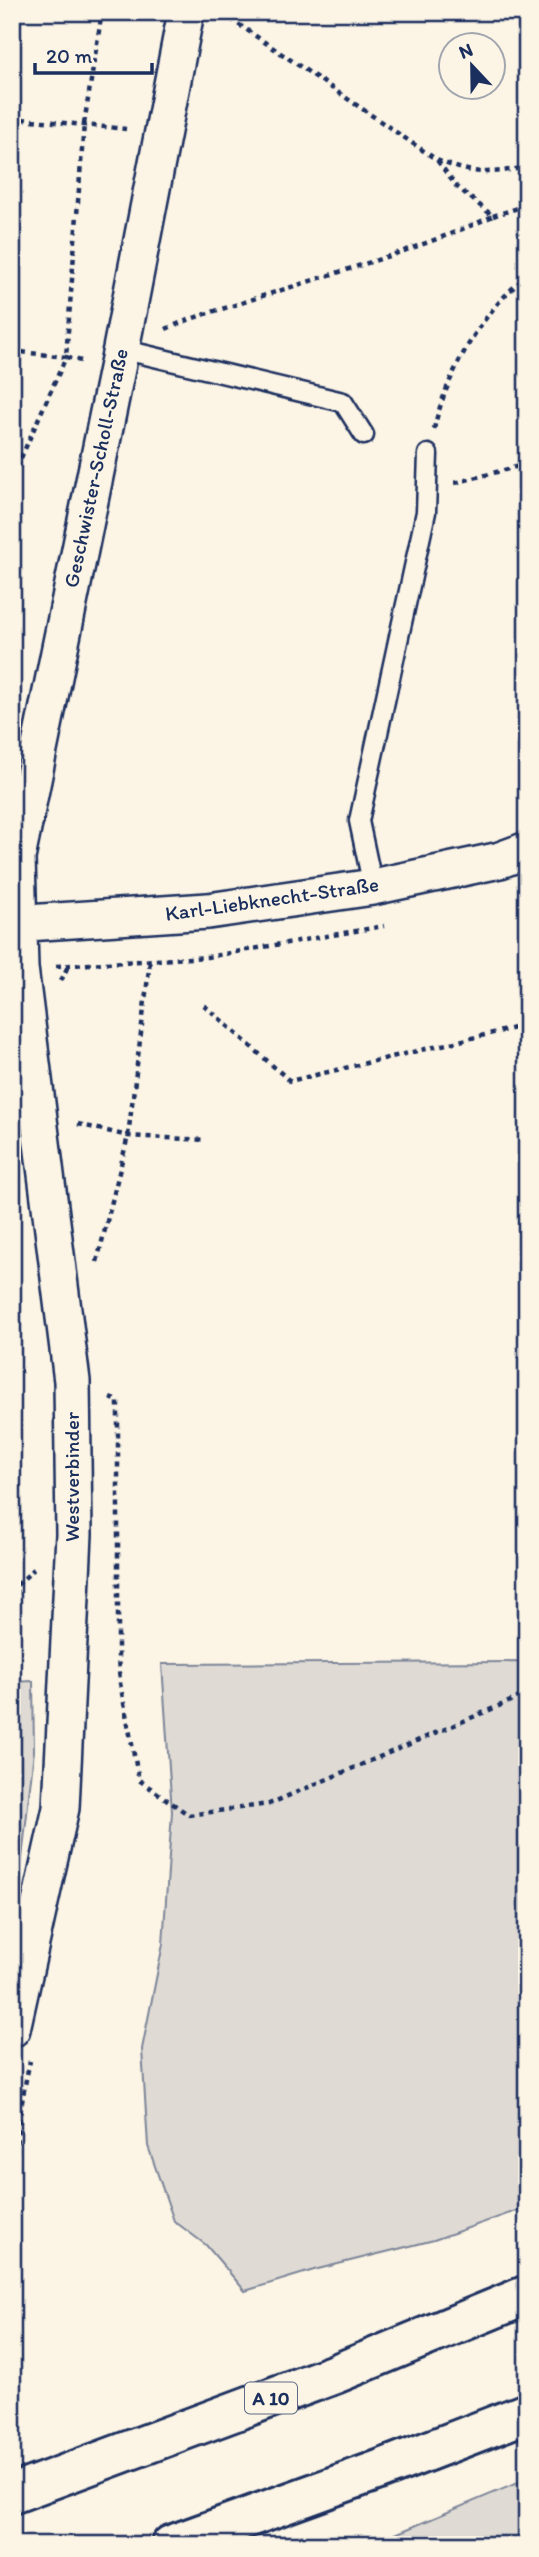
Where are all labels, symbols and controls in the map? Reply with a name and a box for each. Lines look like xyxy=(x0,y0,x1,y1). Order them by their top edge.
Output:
scale bar xyxy=(35,32,152,76)
north arrow xyxy=(438,32,508,102)
text: N xyxy=(456,38,476,64)
text: 20 m xyxy=(46,43,93,68)
street label: Geschwister-Scholl-Straße xyxy=(58,346,133,590)
street label: Karl-Liebknecht-Straße xyxy=(164,871,380,926)
street label: Westverbinder xyxy=(59,1412,84,1542)
road number: A 10 xyxy=(245,2382,297,2414)

